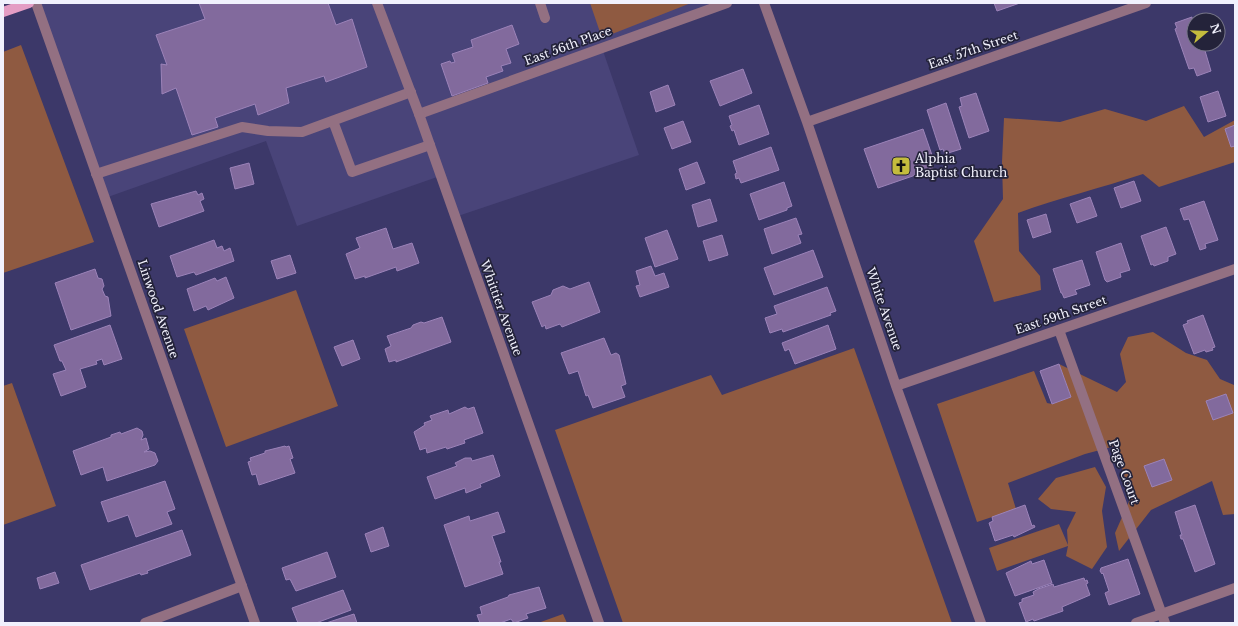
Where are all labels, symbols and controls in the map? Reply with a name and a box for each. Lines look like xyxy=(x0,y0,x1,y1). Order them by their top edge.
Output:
north arrow xyxy=(1186,12,1226,52)
text: N xyxy=(1207,22,1224,37)
street label: East 56th Place xyxy=(522,23,614,68)
street label: East 57th Street xyxy=(926,27,1020,72)
place label: Alphia Baptist Church xyxy=(914,151,1007,180)
church icon: Alphia Baptist Church xyxy=(890,155,912,177)
street label: Whittier Avenue xyxy=(477,257,526,358)
street label: Linwood Avenue xyxy=(135,258,182,360)
street label: White Avenue xyxy=(863,264,906,352)
street label: East 59th Street xyxy=(1013,292,1109,337)
street label: Page Court xyxy=(1106,437,1143,507)

